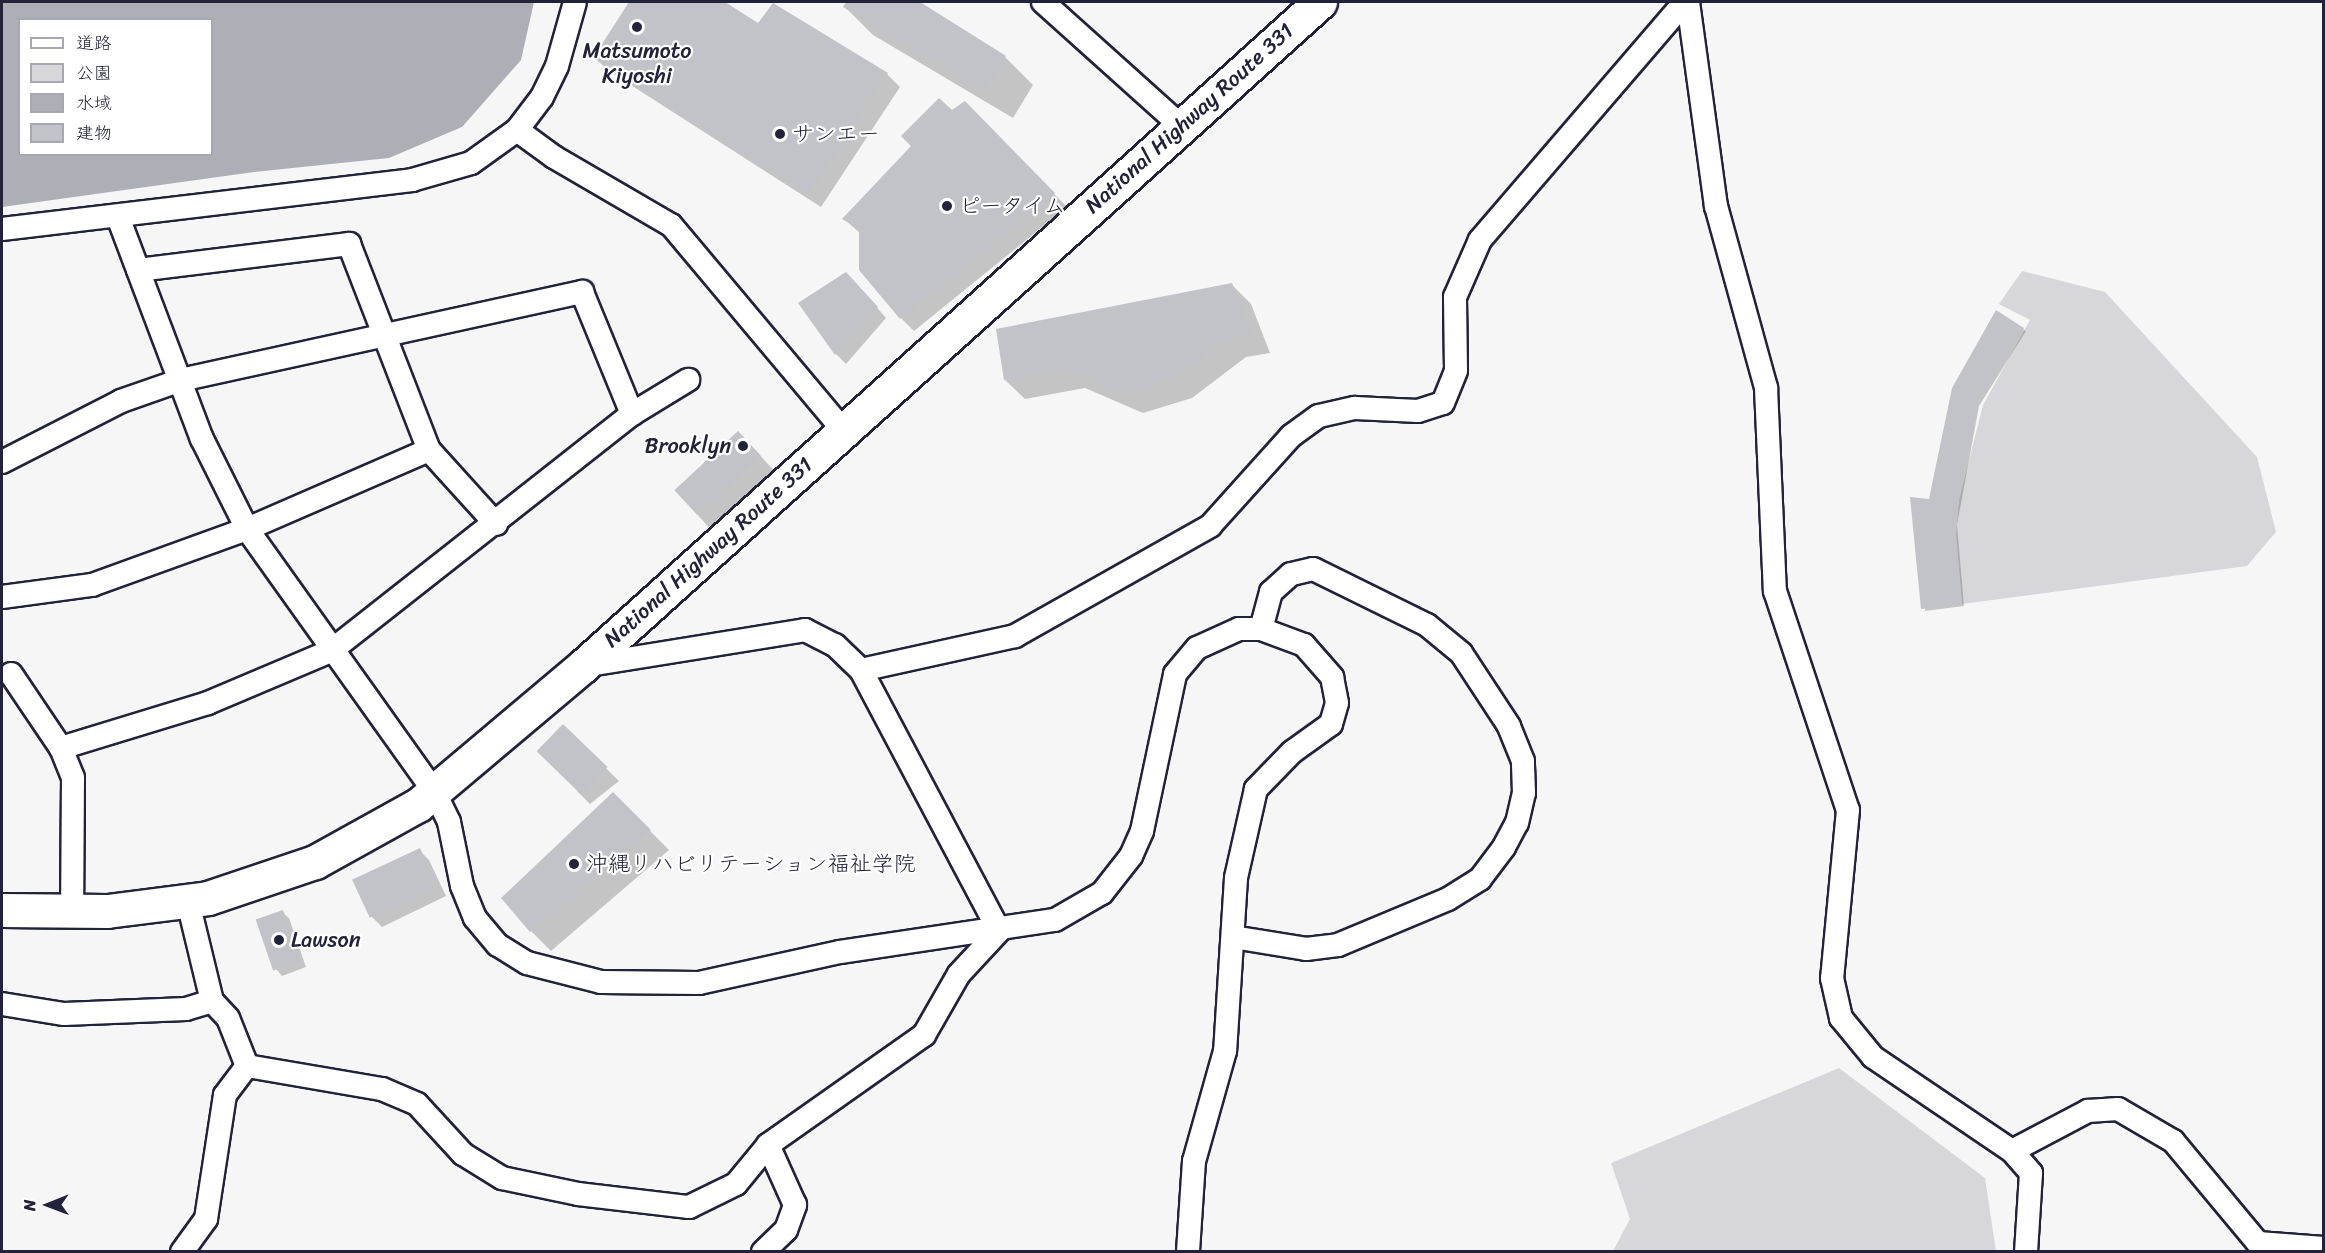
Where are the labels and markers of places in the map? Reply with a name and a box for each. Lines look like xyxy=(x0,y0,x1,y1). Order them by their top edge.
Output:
marker: Matsumoto Kiyoshi xyxy=(630,20,644,34)
place label: Matsumoto Kiyoshi xyxy=(582,37,692,88)
place label: サンエー xyxy=(792,121,880,147)
marker: サンエー xyxy=(773,127,787,141)
place label: ピータイム xyxy=(959,193,1068,219)
marker: ピータイム xyxy=(940,199,954,213)
place label: Brooklyn xyxy=(645,433,731,459)
marker: Brooklyn xyxy=(736,439,750,453)
place label: 沖縄リハビリテーション福祉学院 xyxy=(586,851,916,877)
marker: 沖縄リハビリテーション福祉学院 xyxy=(567,857,581,871)
place label: Lawson xyxy=(291,927,361,953)
marker: Lawson xyxy=(272,933,286,947)

